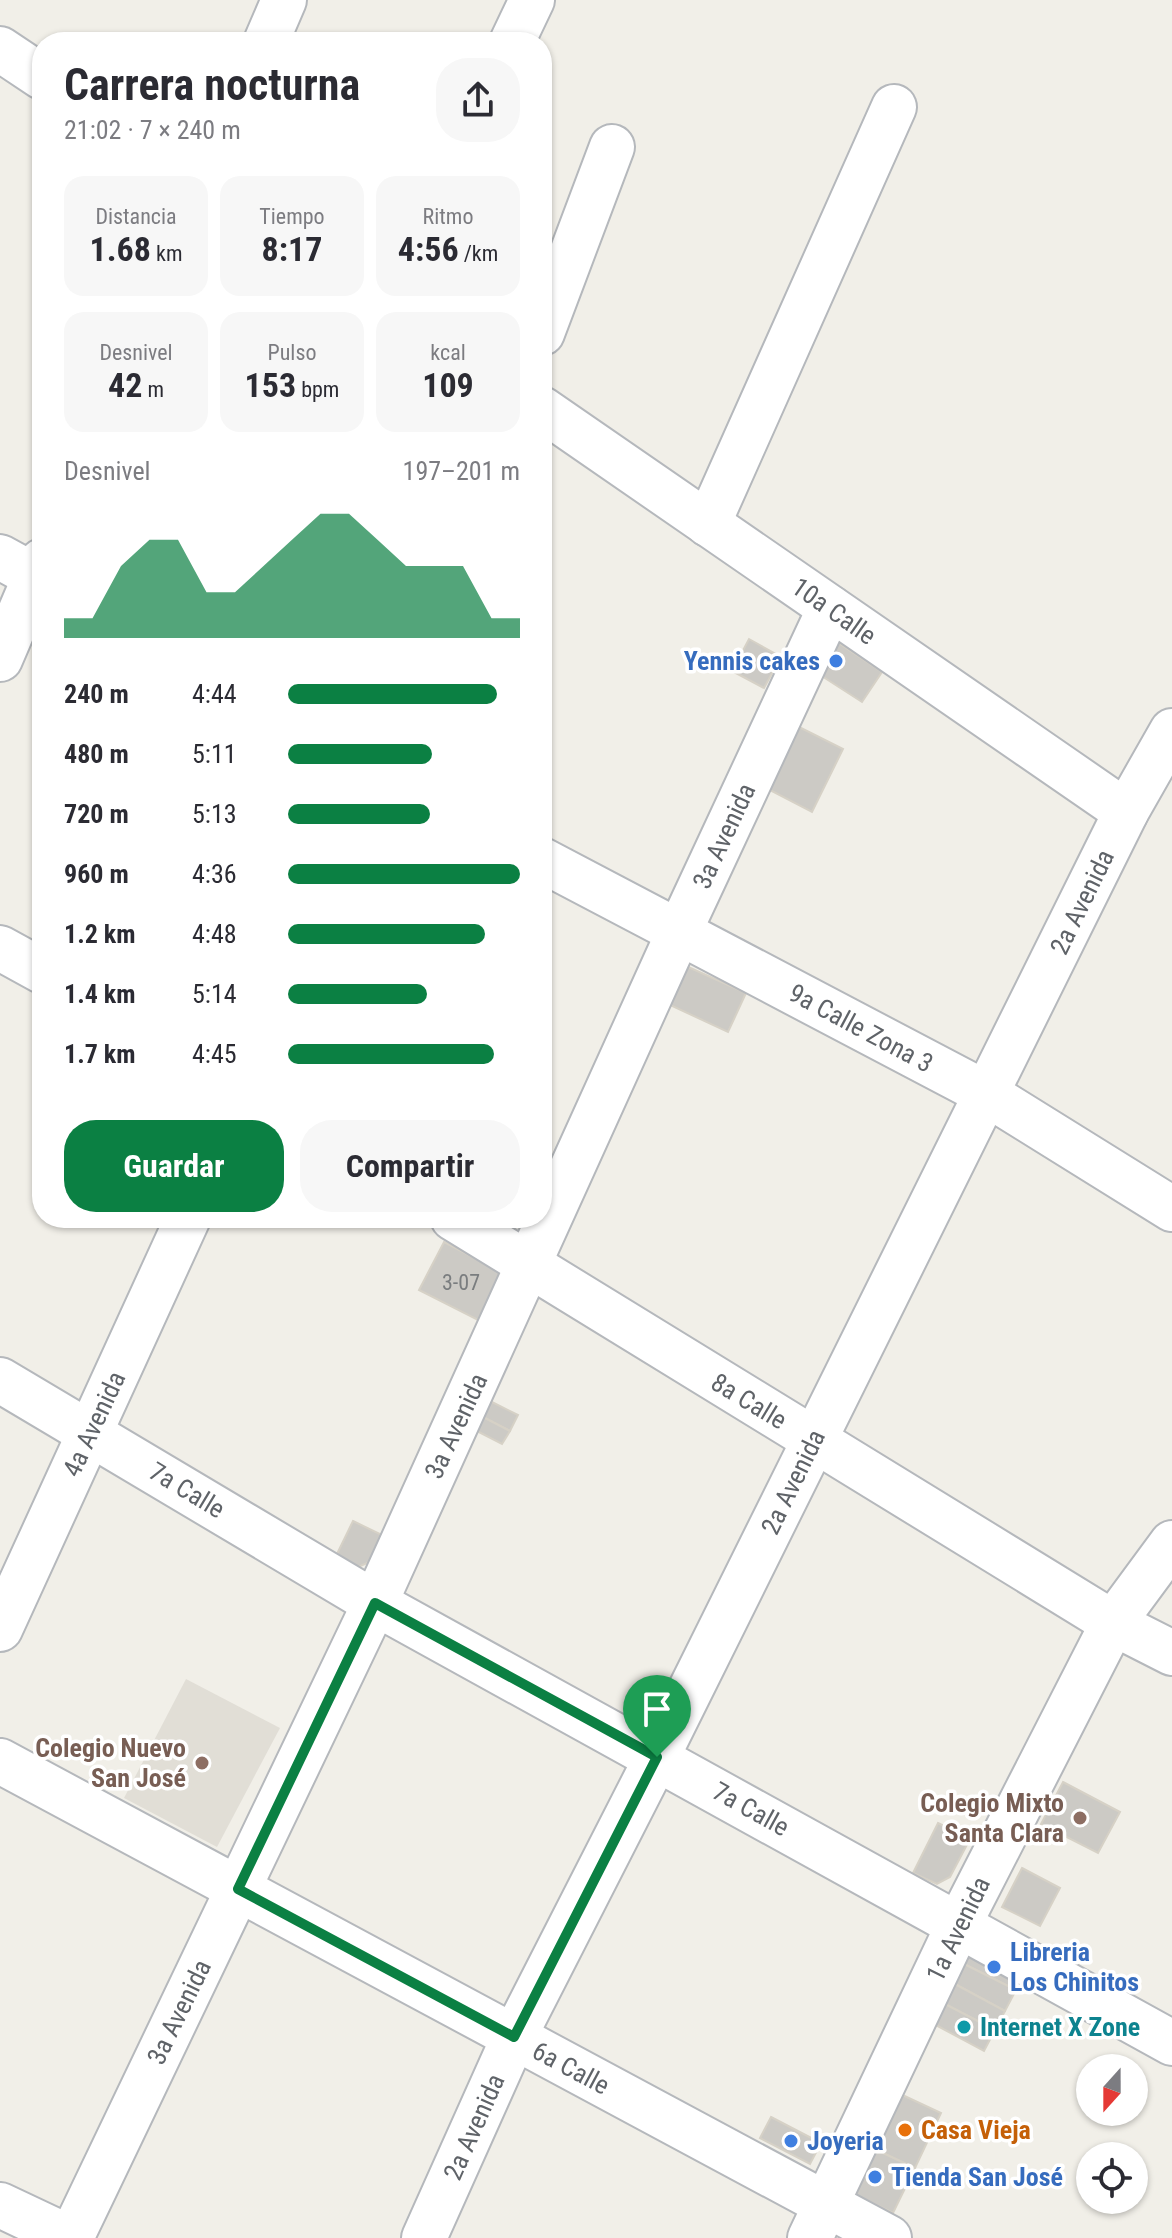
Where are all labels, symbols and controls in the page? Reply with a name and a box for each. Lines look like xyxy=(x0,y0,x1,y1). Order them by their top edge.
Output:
button: share xyxy=(436,58,520,142)
text: Carrera nocturna xyxy=(64,59,360,111)
text: 21:02 · 7 × 240 m xyxy=(64,115,241,145)
text: Distancia xyxy=(95,204,177,229)
text: Tiempo xyxy=(259,204,325,229)
text: Ritmo xyxy=(423,204,473,229)
text: 1.68 xyxy=(90,229,151,269)
text: 8:17 xyxy=(262,229,322,269)
text: 4:56 xyxy=(398,229,459,269)
text: km xyxy=(151,241,182,266)
text: /km xyxy=(459,241,498,266)
text: Desnivel xyxy=(99,340,173,365)
text: Pulso xyxy=(268,340,316,365)
text: kcal xyxy=(430,340,466,365)
text: 42 xyxy=(108,365,142,405)
text: 153 xyxy=(245,365,296,405)
text: 109 xyxy=(422,365,474,405)
text: m xyxy=(142,377,164,402)
text: bpm xyxy=(296,377,339,402)
text: Desnivel xyxy=(64,456,151,486)
text: 197–201 m xyxy=(403,456,520,486)
street label: 10a Calle xyxy=(786,571,882,651)
place label: Yennis cakes xyxy=(684,646,820,676)
marker: Yennis cakes xyxy=(827,652,845,670)
text: 240 m xyxy=(64,679,129,709)
text: 4:44 xyxy=(192,679,237,709)
text: 480 m xyxy=(64,739,129,769)
text: 5:11 xyxy=(192,739,237,769)
street label: 3a Avenida xyxy=(687,779,761,893)
text: 720 m xyxy=(64,799,129,829)
text: 5:13 xyxy=(192,799,237,829)
street label: 2a Avenida xyxy=(1044,845,1120,959)
text: 960 m xyxy=(64,859,129,889)
text: 4:36 xyxy=(192,859,237,889)
text: 1.2 km xyxy=(64,919,136,949)
text: 4:48 xyxy=(192,919,237,949)
street label: 9a Calle Zona 3 xyxy=(784,977,938,1079)
text: 1.4 km xyxy=(64,979,136,1009)
text: 5:14 xyxy=(192,979,237,1009)
text: 1.7 km xyxy=(64,1039,136,1069)
text: 4:45 xyxy=(192,1039,237,1069)
button: Guardar xyxy=(64,1120,284,1212)
button: Compartir xyxy=(300,1120,520,1212)
house number: 3-07 xyxy=(442,1270,480,1295)
street label: 4a Avenida xyxy=(57,1367,131,1481)
street label: 8a Calle xyxy=(706,1367,792,1435)
street label: 3a Avenida xyxy=(419,1369,493,1483)
street label: 2a Avenida xyxy=(755,1425,831,1539)
street label: 7a Calle xyxy=(144,1456,230,1524)
pin xyxy=(623,1675,691,1757)
icon: arrive xyxy=(635,1687,679,1731)
place label: Colegio Nuevo San José xyxy=(35,1733,186,1793)
marker: Colegio Nuevo San José xyxy=(193,1754,211,1772)
street label: 7a Calle xyxy=(708,1776,794,1842)
place label: Colegio Mixto Santa Clara xyxy=(920,1788,1064,1848)
marker: Colegio Mixto Santa Clara xyxy=(1071,1809,1089,1827)
street label: 1a Avenida xyxy=(920,1872,996,1986)
place label: Libreria Los Chinitos xyxy=(1010,1937,1139,1997)
street label: 3a Avenida xyxy=(141,1955,217,2069)
marker: Libreria Los Chinitos xyxy=(985,1958,1003,1976)
place label: Internet X Zone xyxy=(980,2012,1140,2042)
marker: Internet X Zone xyxy=(955,2018,973,2036)
street label: 6a Calle xyxy=(528,2035,614,2101)
north arrow xyxy=(1076,2054,1148,2126)
map controls xyxy=(1076,2054,1148,2214)
street label: 2a Avenida xyxy=(437,2069,511,2185)
place label: Casa Vieja xyxy=(921,2115,1031,2145)
marker: Casa Vieja xyxy=(896,2121,914,2139)
place label: Joyeria xyxy=(807,2126,884,2156)
marker: Joyeria xyxy=(782,2132,800,2150)
button: locate xyxy=(1076,2142,1148,2214)
place label: Tienda San José xyxy=(891,2162,1063,2192)
marker: Tienda San José xyxy=(866,2168,884,2186)

